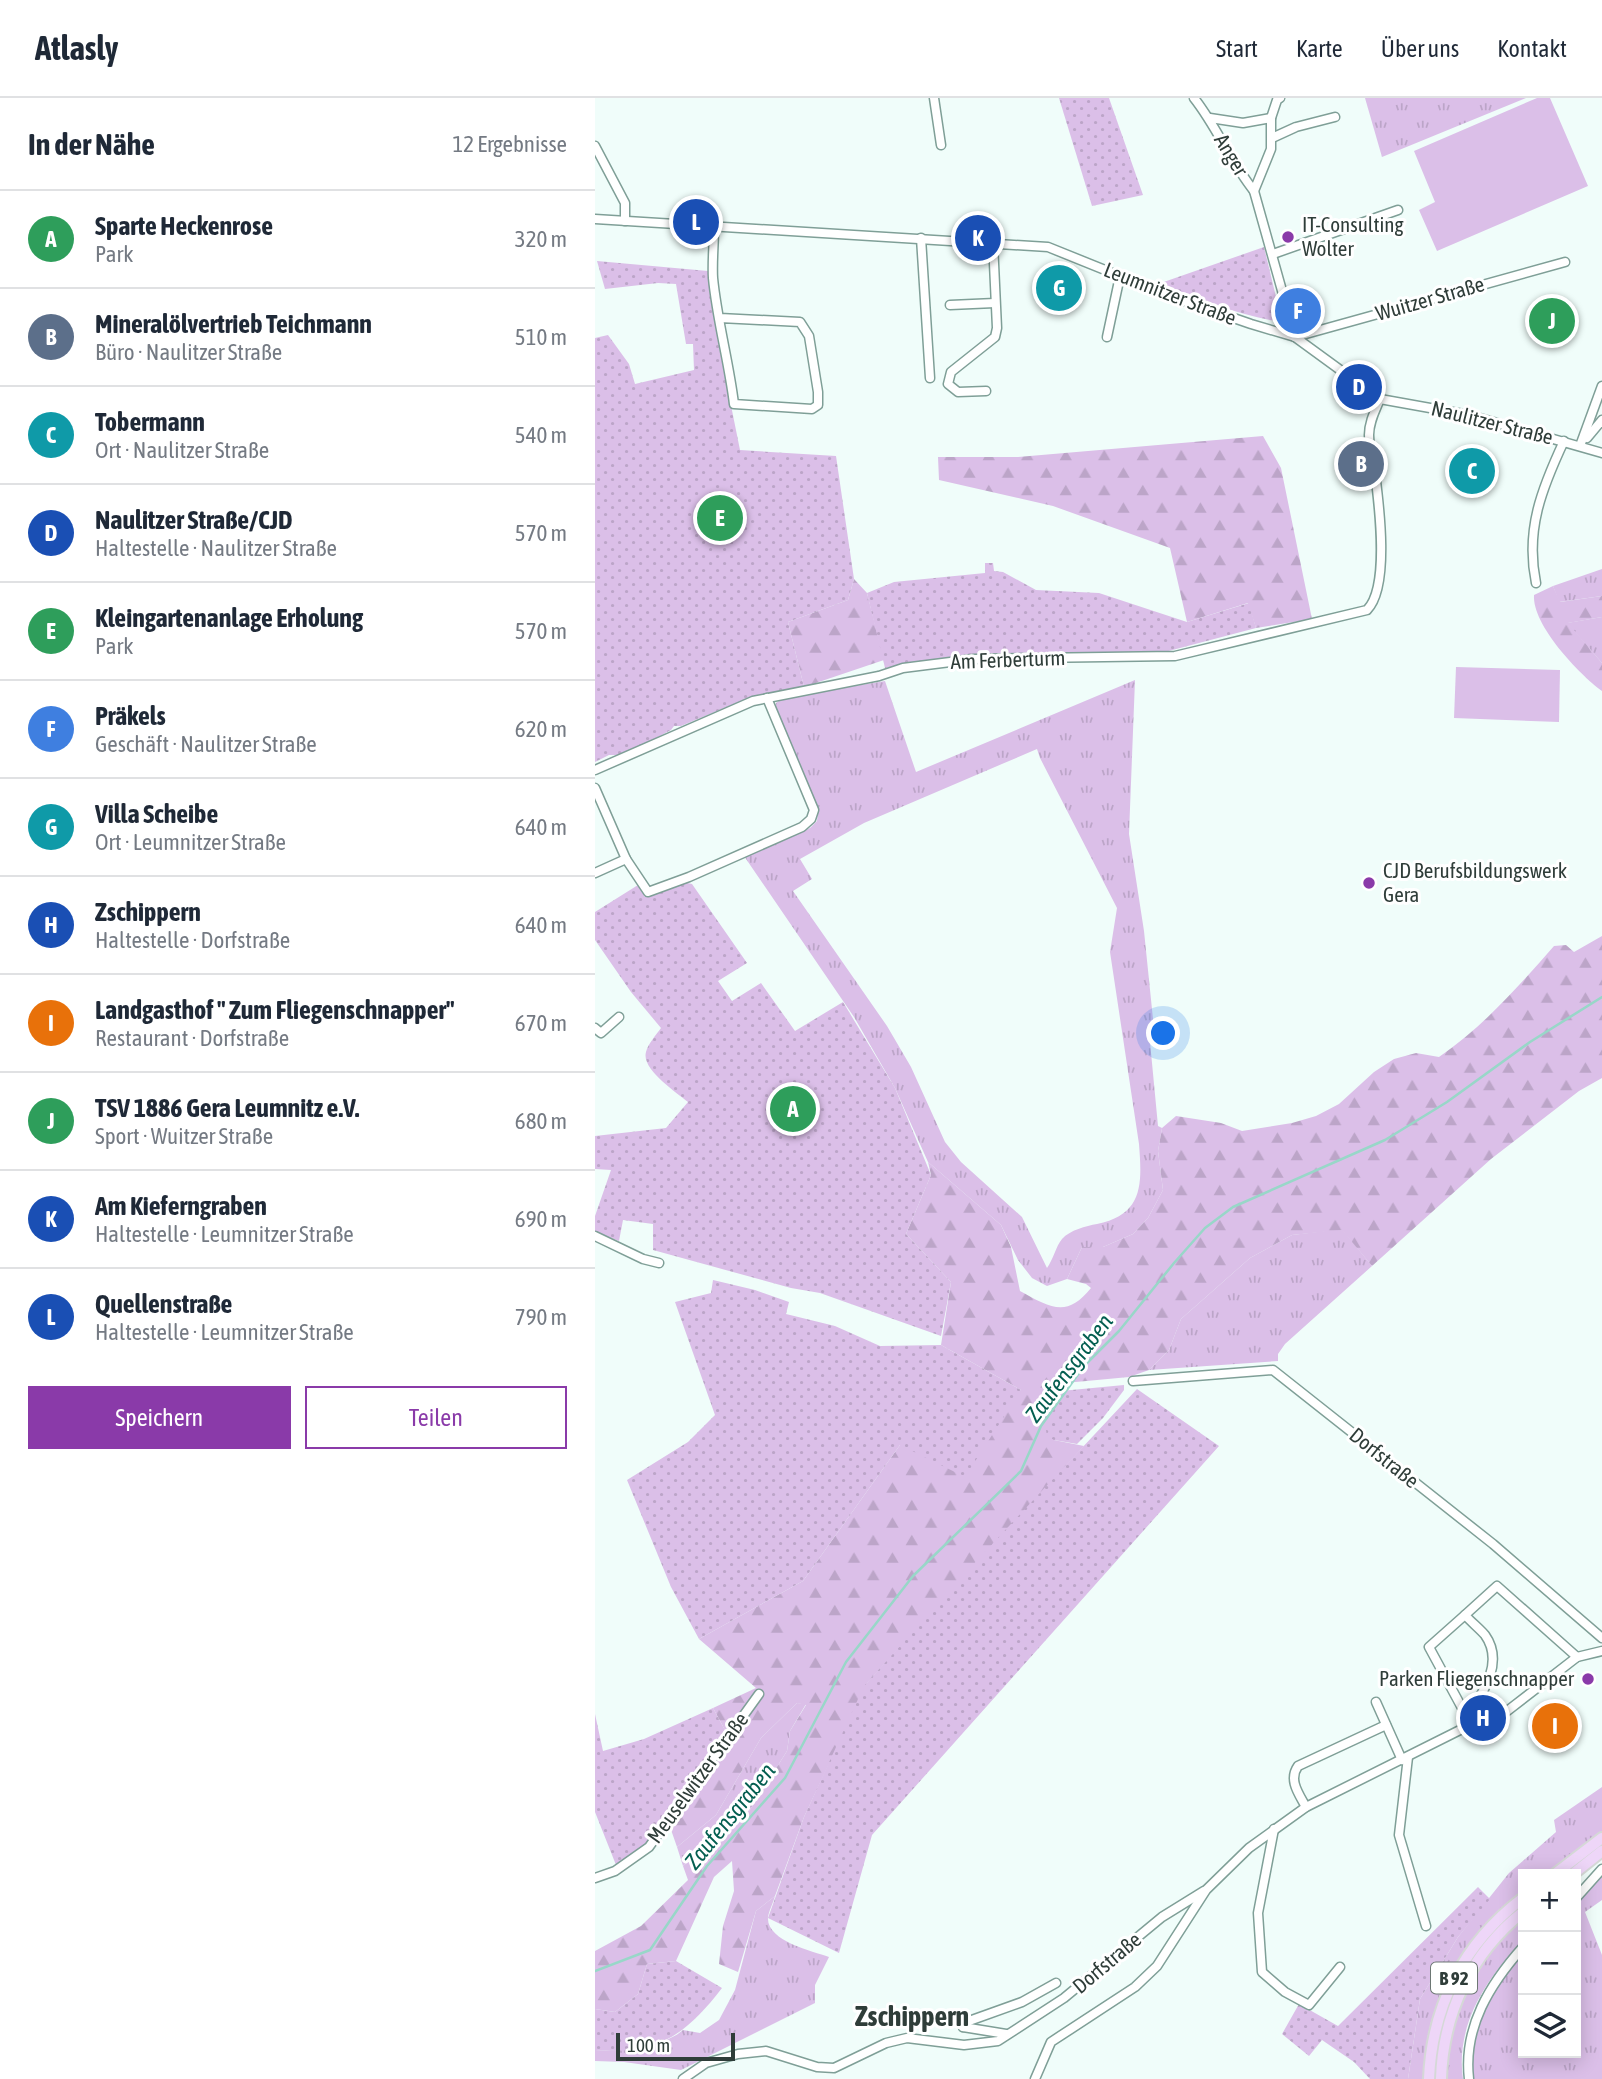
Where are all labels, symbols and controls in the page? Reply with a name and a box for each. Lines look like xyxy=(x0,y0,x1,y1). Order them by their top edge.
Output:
text: Atlasly xyxy=(35,29,118,67)
text: Start xyxy=(1216,35,1258,62)
text: Karte xyxy=(1296,35,1343,62)
text: Über uns xyxy=(1381,35,1459,62)
text: Kontakt xyxy=(1497,35,1567,62)
text: In der Nähe xyxy=(28,127,155,161)
street label: Anger xyxy=(1210,129,1254,181)
text: 12 Ergebnisse xyxy=(452,131,567,157)
pin: L xyxy=(673,196,719,248)
text: Sparte Heckenrose xyxy=(95,211,273,241)
pin: K xyxy=(955,212,1001,264)
place label: IT-Consulting Wolter xyxy=(1302,212,1404,260)
text: A xyxy=(45,226,57,252)
text: 320 m xyxy=(515,226,567,252)
marker: IT-Consulting Wolter xyxy=(1280,229,1296,245)
text: Park xyxy=(95,241,133,267)
street label: Leumnitzer Straße xyxy=(1101,257,1240,329)
pin: G xyxy=(1036,262,1082,314)
street label: Wuitzer Straße xyxy=(1373,271,1487,325)
pin: F xyxy=(1275,285,1321,337)
pin: J xyxy=(1529,295,1575,347)
text: Mineralölvertrieb Teichmann xyxy=(95,309,372,339)
text: B xyxy=(46,324,56,350)
text: 510 m xyxy=(515,324,567,350)
text: Büro · Naulitzer Straße xyxy=(95,339,282,365)
pin: D xyxy=(1336,361,1382,413)
street label: Naulitzer Straße xyxy=(1429,395,1556,449)
text: Tobermann xyxy=(95,407,205,437)
text: C xyxy=(46,422,56,448)
text: 540 m xyxy=(515,422,567,448)
text: Ort · Naulitzer Straße xyxy=(95,437,269,463)
pin: B xyxy=(1338,438,1384,490)
pin: C xyxy=(1449,445,1495,497)
pin: E xyxy=(697,492,743,544)
text: Naulitzer Straße/CJD xyxy=(95,505,293,535)
text: D xyxy=(45,520,57,546)
text: 570 m xyxy=(515,520,567,546)
text: Haltestelle · Naulitzer Straße xyxy=(95,535,337,561)
text: Kleingartenanlage Erholung xyxy=(95,603,363,633)
text: E xyxy=(46,618,56,644)
text: 570 m xyxy=(515,618,567,644)
text: Park xyxy=(95,633,133,659)
street label: Am Ferberturm xyxy=(950,645,1066,673)
text: Präkels xyxy=(95,701,166,731)
text: F xyxy=(46,716,56,742)
text: 620 m xyxy=(515,716,567,742)
text: Geschäft · Naulitzer Straße xyxy=(95,731,317,757)
text: Villa Scheibe xyxy=(95,799,218,829)
text: G xyxy=(45,814,57,840)
text: 640 m xyxy=(515,814,567,840)
text: Ort · Leumnitzer Straße xyxy=(95,829,286,855)
place label: CJD Berufsbildungswerk Gera xyxy=(1383,858,1567,906)
marker: CJD Berufsbildungswerk Gera xyxy=(1361,875,1377,891)
text: Zschippern xyxy=(95,897,201,927)
text: H xyxy=(44,912,58,938)
text: 640 m xyxy=(515,912,567,938)
text: Haltestelle · Dorfstraße xyxy=(95,927,290,953)
text: Landgasthof " Zum Fliegenschnapper" xyxy=(95,995,455,1025)
text: I xyxy=(48,1010,54,1036)
text: 670 m xyxy=(515,1010,567,1036)
your location xyxy=(1146,1016,1180,1050)
text: Restaurant · Dorfstraße xyxy=(95,1025,289,1051)
pin: A xyxy=(770,1083,816,1135)
text: TSV 1886 Gera Leumnitz e.V. xyxy=(95,1093,359,1123)
text: J xyxy=(47,1108,55,1134)
text: 680 m xyxy=(515,1108,567,1134)
text: Sport · Wuitzer Straße xyxy=(95,1123,273,1149)
text: Am Kieferngraben xyxy=(95,1191,267,1221)
text: K xyxy=(45,1206,57,1232)
text: 690 m xyxy=(515,1206,567,1232)
text: Haltestelle · Leumnitzer Straße xyxy=(95,1221,354,1247)
text: Quellenstraße xyxy=(95,1289,232,1319)
text: L xyxy=(47,1304,55,1330)
text: 790 m xyxy=(515,1304,567,1330)
water label: Zaufensgraben xyxy=(1020,1309,1118,1427)
text: Haltestelle · Leumnitzer Straße xyxy=(95,1319,354,1345)
button: Speichern xyxy=(28,1386,291,1449)
button: Teilen xyxy=(305,1386,567,1449)
street label: Dorfstraße xyxy=(1345,1422,1424,1492)
place label: Parken Fliegenschnapper xyxy=(1379,1666,1575,1690)
marker: Parken Fliegenschnapper xyxy=(1580,1671,1596,1687)
pin: H xyxy=(1460,1692,1506,1744)
pin: I xyxy=(1532,1700,1578,1752)
street label: Meuselwitzer Straße xyxy=(642,1708,753,1847)
water label: Zaufensgraben xyxy=(680,1758,780,1874)
map controls xyxy=(1518,1869,1581,2058)
button: + xyxy=(1518,1869,1581,1932)
street label: Dorfstraße xyxy=(1067,1927,1145,1998)
button: − xyxy=(1518,1932,1581,1995)
road number: B 92 xyxy=(1431,1962,1477,1994)
button: layers xyxy=(1518,1995,1581,2058)
district label: Zschippern xyxy=(855,2000,969,2032)
scale bar xyxy=(616,2030,735,2062)
text: 100 m xyxy=(627,2034,670,2056)

